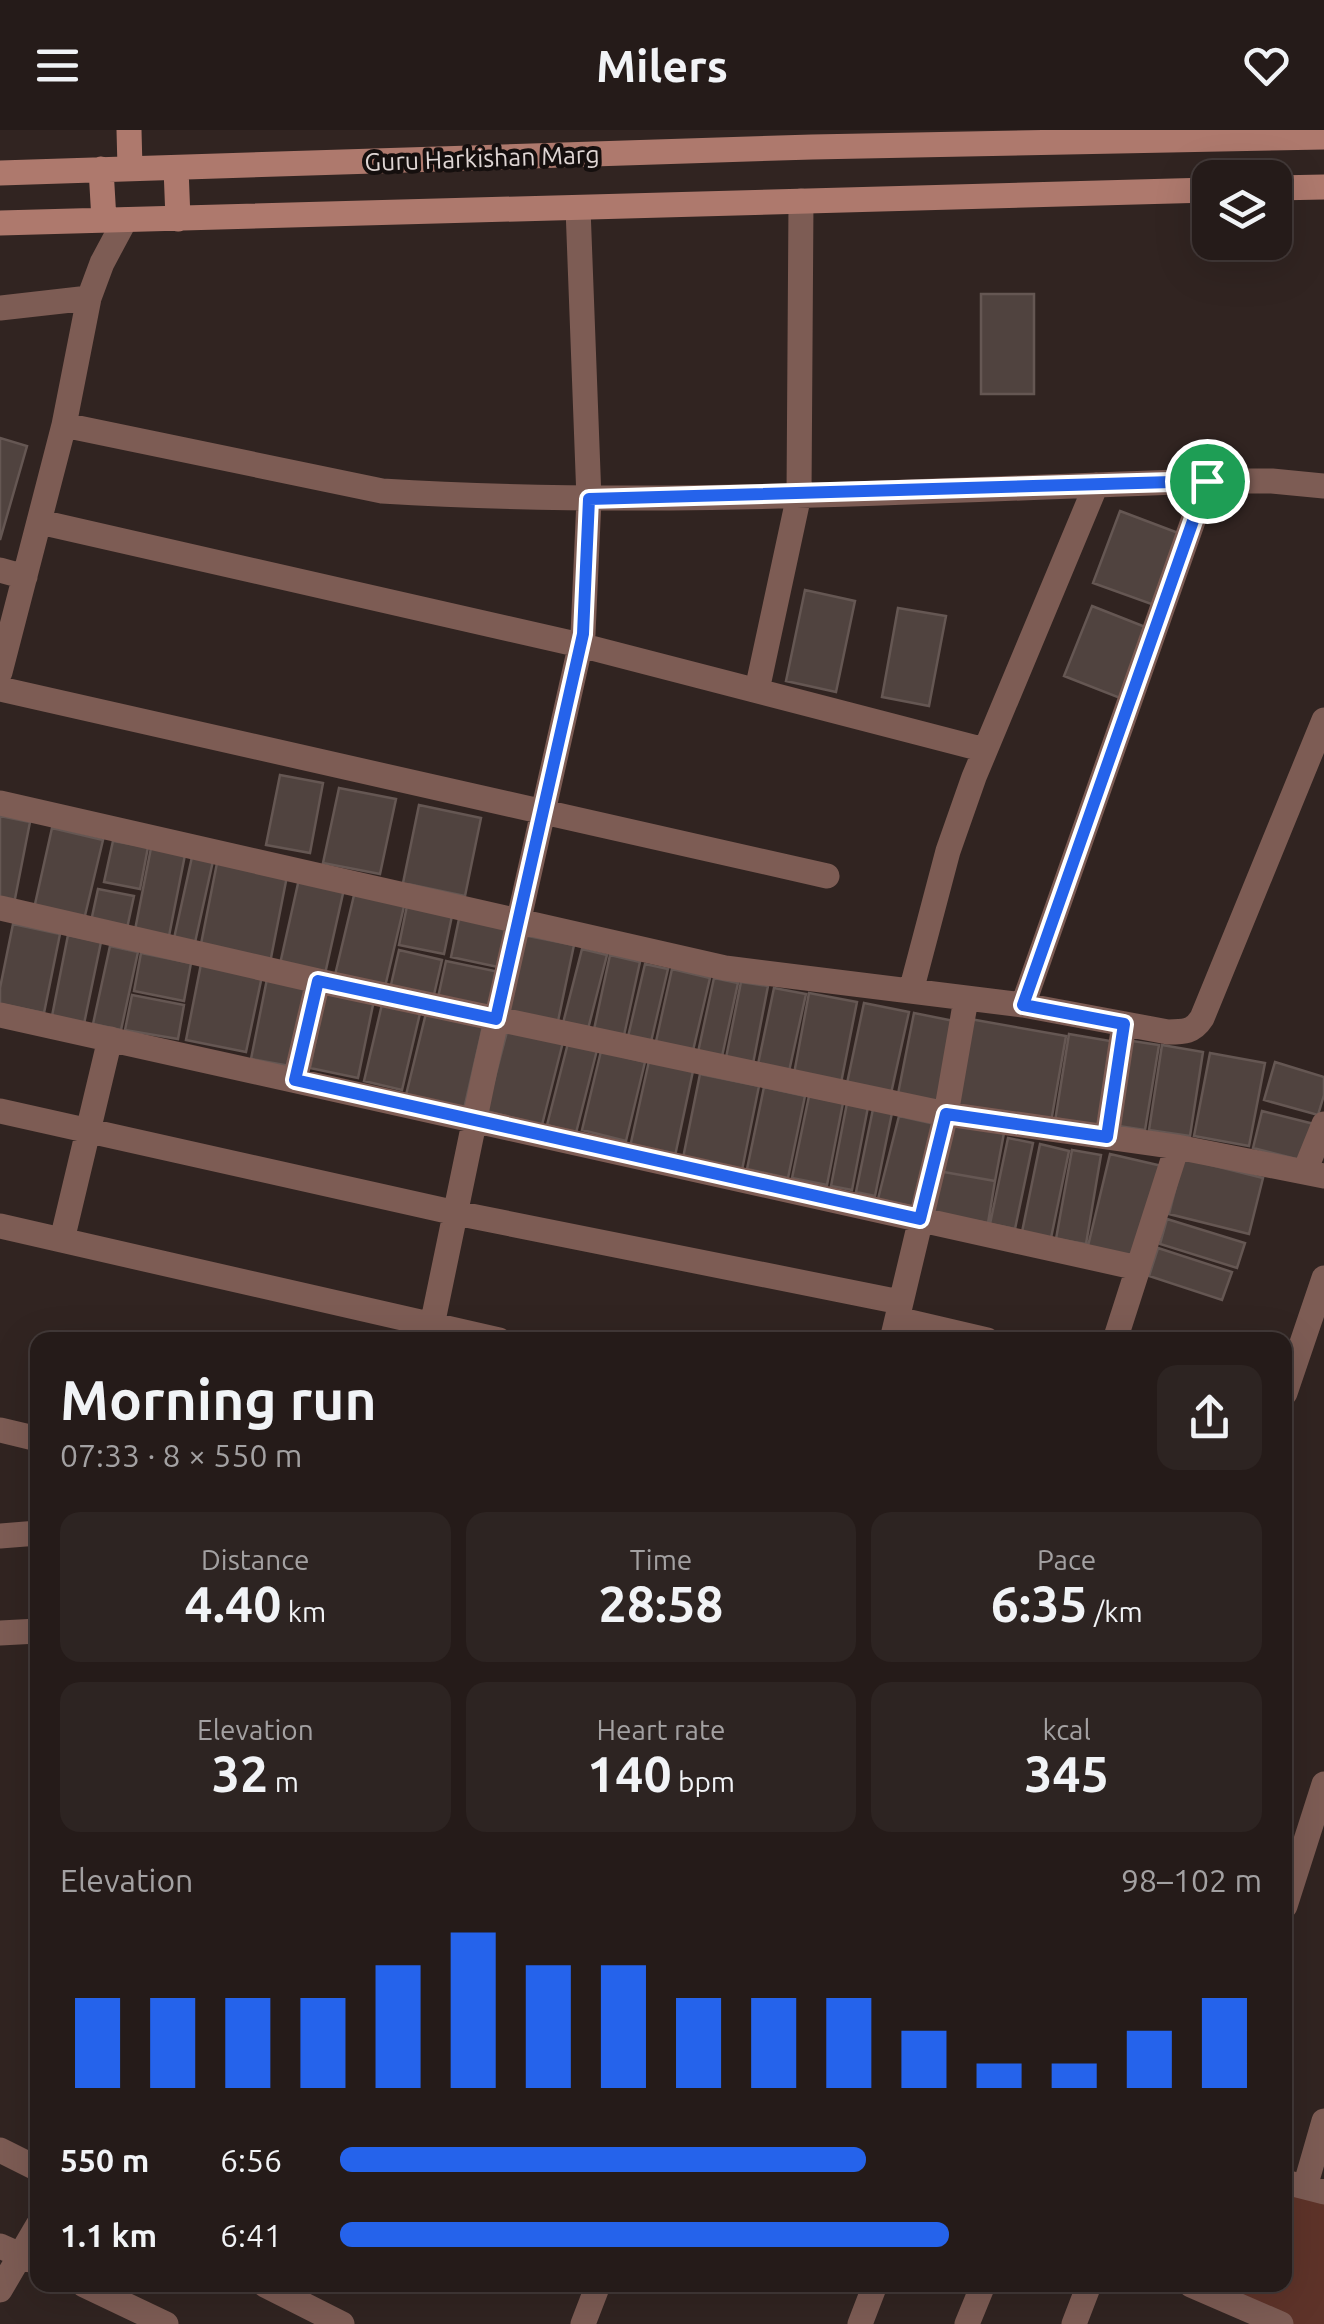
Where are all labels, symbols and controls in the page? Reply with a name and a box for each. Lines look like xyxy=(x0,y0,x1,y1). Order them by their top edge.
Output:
icon: menu xyxy=(30,38,85,93)
icon: heart xyxy=(1239,38,1294,93)
text: Milers xyxy=(596,40,728,91)
street label: Guru Harkishan Marg xyxy=(364,140,600,176)
map controls xyxy=(1192,160,1292,260)
button: layers xyxy=(1192,160,1292,260)
pin xyxy=(1165,439,1250,524)
icon: arrive xyxy=(1180,454,1235,509)
button: share xyxy=(1157,1365,1262,1470)
text: Morning run xyxy=(60,1369,377,1430)
text: 07:33 · 8 × 550 m xyxy=(60,1437,302,1473)
text: Distance xyxy=(201,1544,310,1575)
text: Time xyxy=(630,1544,692,1575)
text: Pace xyxy=(1037,1544,1096,1575)
text: 4.40 xyxy=(185,1575,281,1631)
text: 28:58 xyxy=(598,1575,724,1631)
text: 6:35 xyxy=(991,1575,1088,1631)
text: km xyxy=(281,1596,326,1627)
text: /km xyxy=(1088,1596,1143,1627)
text: Elevation xyxy=(197,1714,314,1745)
text: Heart rate xyxy=(597,1714,725,1745)
text: kcal xyxy=(1042,1714,1091,1745)
text: 32 xyxy=(212,1745,268,1801)
text: 140 xyxy=(587,1745,672,1801)
text: 345 xyxy=(1024,1745,1109,1801)
text: m xyxy=(268,1766,299,1797)
text: bpm xyxy=(672,1766,735,1797)
text: Elevation xyxy=(60,1862,193,1898)
text: 98–102 m xyxy=(1121,1862,1262,1898)
text: 550 m xyxy=(60,2142,149,2178)
text: 6:56 xyxy=(220,2142,282,2178)
text: 1.1 km xyxy=(60,2217,157,2253)
text: 6:41 xyxy=(220,2217,282,2253)

